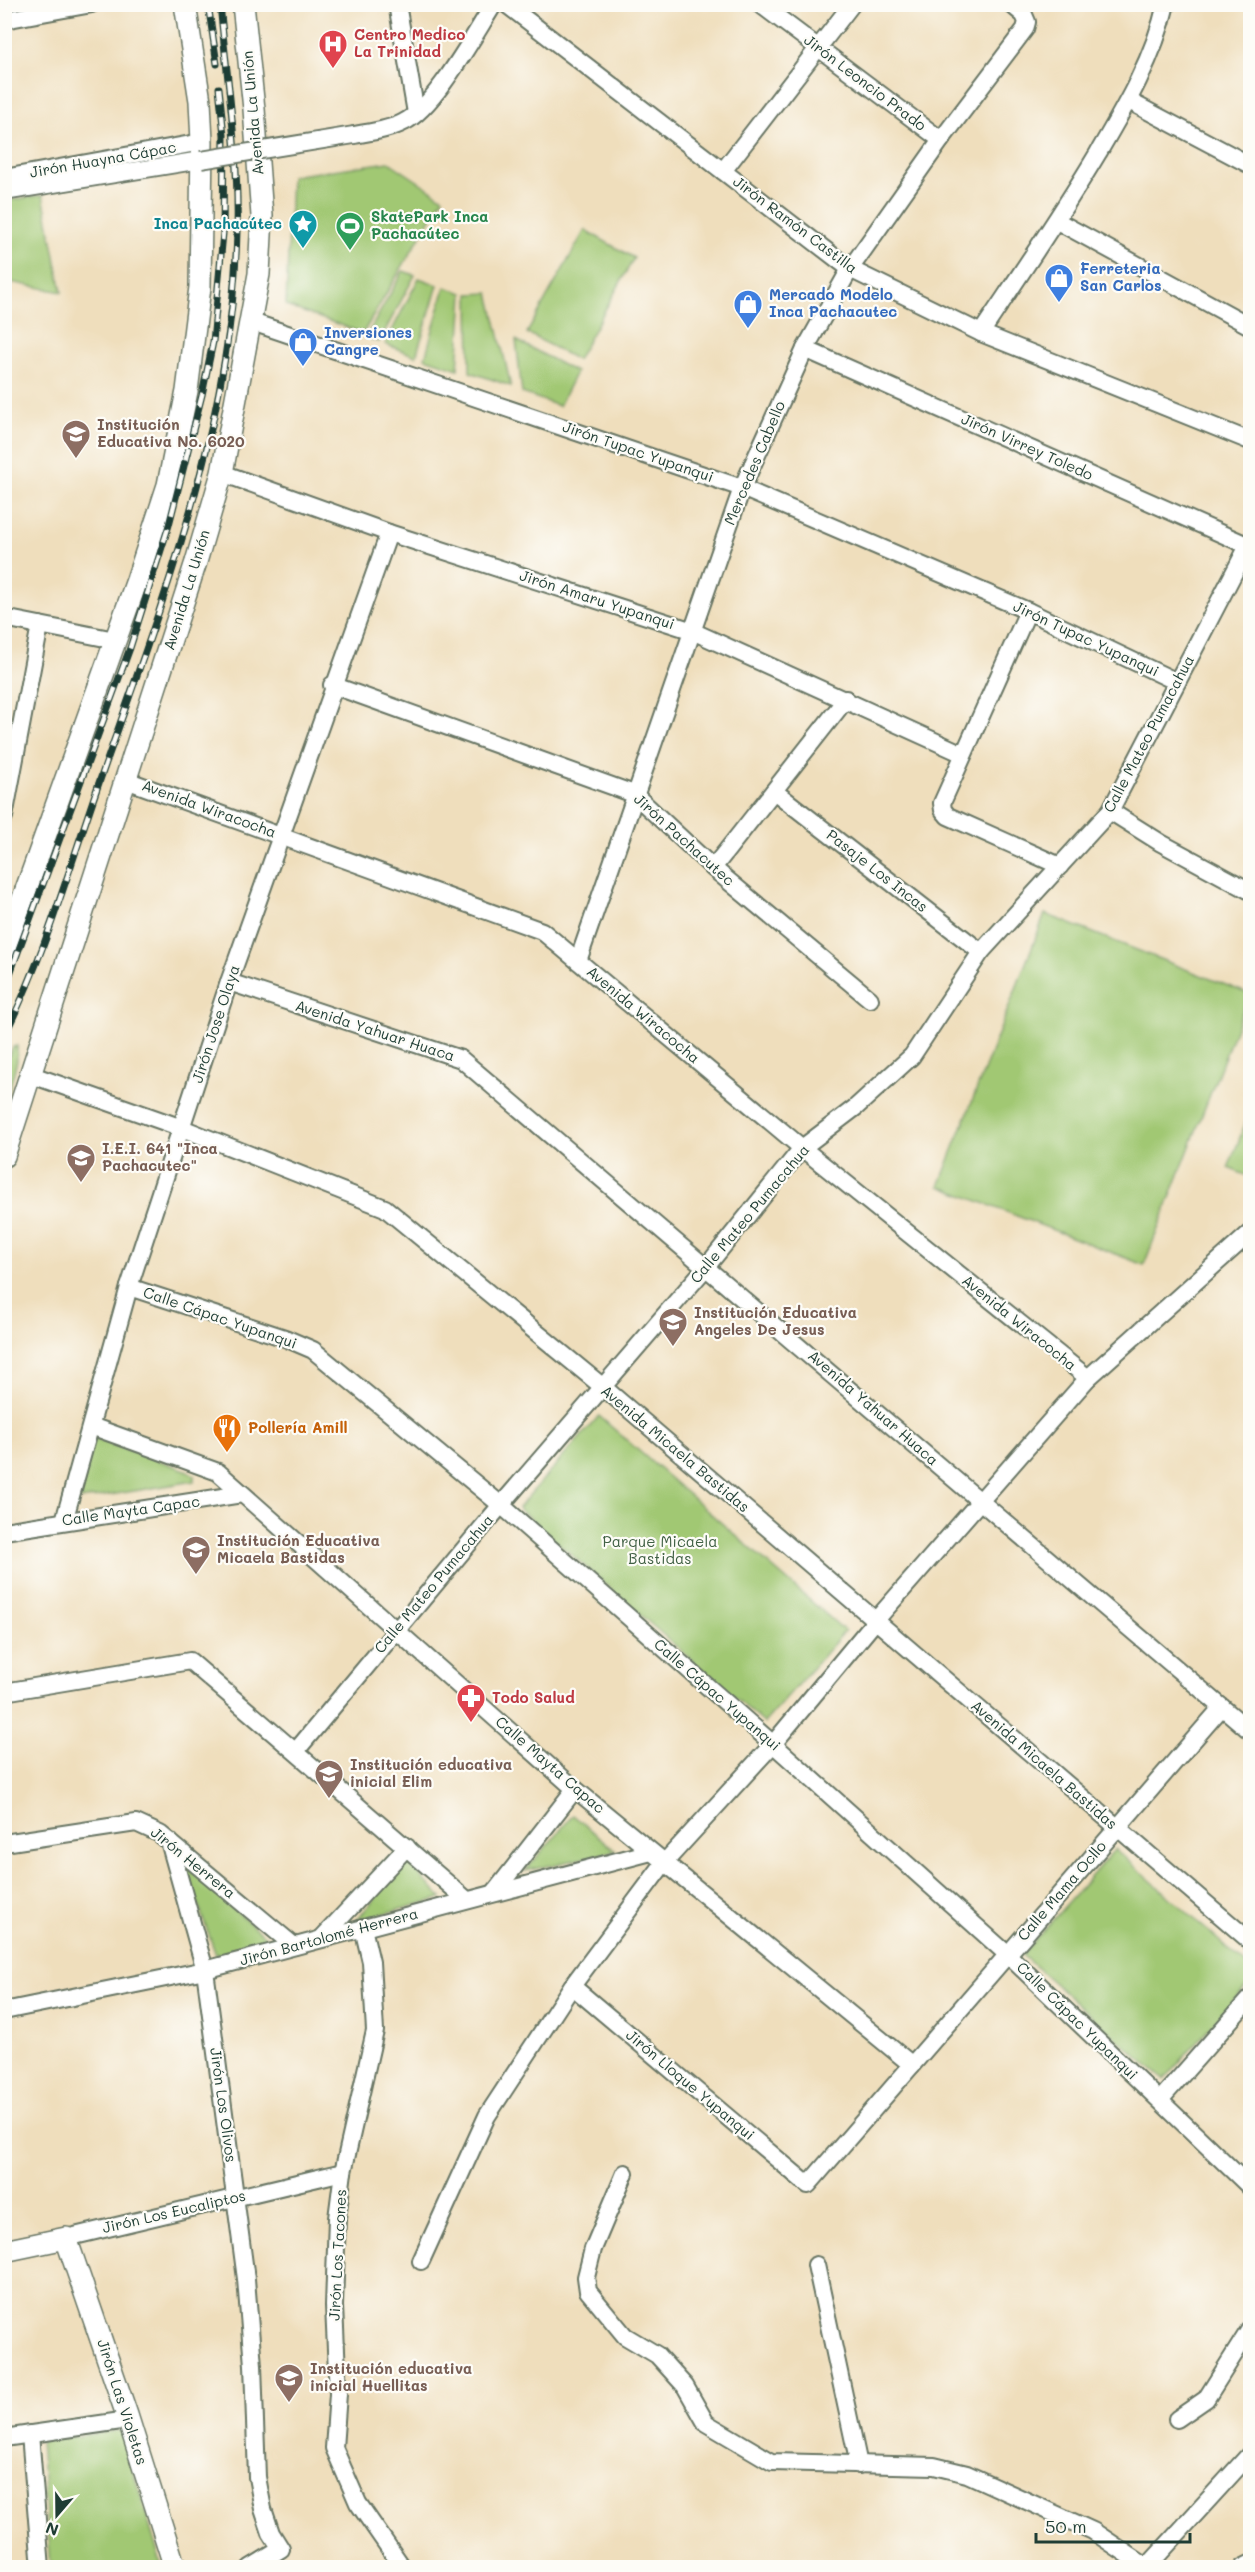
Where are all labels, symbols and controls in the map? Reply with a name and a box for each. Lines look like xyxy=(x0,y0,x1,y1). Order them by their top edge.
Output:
place label: Centro Medico La Trinidad xyxy=(354,24,465,61)
hospital icon: Centro Medico La Trinidad xyxy=(317,28,349,70)
street label: Jirón Leoncio Prado xyxy=(800,30,931,135)
street label: Avenida La Unión xyxy=(237,50,267,176)
street label: Jirón Huayna Cápac xyxy=(28,136,178,182)
street label: Jirón Ramón Castilla xyxy=(729,171,862,278)
place label: SkatePark Inca Pachacútec xyxy=(371,206,488,243)
place icon: Inca Pachacútec xyxy=(287,208,319,250)
sports icon: SkatePark Inca Pachacútec xyxy=(334,210,366,252)
place label: Inca Pachacútec xyxy=(154,213,282,233)
place label: Ferreteria San Carlos xyxy=(1080,258,1161,295)
shop icon: Ferreteria San Carlos xyxy=(1043,262,1075,304)
place label: Mercado Modelo Inca Pachacutec xyxy=(769,284,897,321)
shop icon: Mercado Modelo Inca Pachacutec xyxy=(732,288,764,330)
place label: Inversiones Cangre xyxy=(324,322,412,359)
shop icon: Inversiones Cangre xyxy=(287,326,319,368)
street label: Mercedes Cabello xyxy=(719,397,789,528)
street label: Jirón Virrey Toledo xyxy=(958,408,1097,484)
place label: Institución Educativa No. 6020 xyxy=(97,414,245,451)
street label: Jirón Tupac Yupanqui xyxy=(560,416,717,486)
school or university icon: Institución Educativa No. 6020 xyxy=(60,418,92,460)
street label: Avenida La Unión xyxy=(158,527,214,652)
street label: Jirón Amaru Yupanqui xyxy=(517,565,677,634)
street label: Jirón Tupac Yupanqui xyxy=(1010,596,1162,681)
street label: Calle Mateo Pumacahua xyxy=(1098,651,1198,816)
street label: Avenida Wiracocha xyxy=(139,774,279,842)
street label: Jirón Pachacutec xyxy=(630,789,740,890)
street label: Pasaje Los Incas xyxy=(823,824,932,916)
street label: Avenida Wiracocha xyxy=(583,961,704,1067)
street label: Jirón Jose Olaya xyxy=(187,962,244,1085)
street label: Avenida Yahuar Huaca xyxy=(293,995,458,1065)
place label: I.E.I. 641 "Inca Pachacutec" xyxy=(102,1138,218,1175)
street label: Calle Mateo Pumacahua xyxy=(685,1140,813,1287)
school or university icon: I.E.I. 641 "Inca Pachacutec" xyxy=(65,1142,97,1184)
street label: Avenida Wiracocha xyxy=(958,1270,1081,1375)
street label: Calle Cápac Yupanqui xyxy=(141,1281,300,1353)
place label: Institución Educativa Angeles De Jesus xyxy=(694,1302,857,1339)
school or university icon: Institución Educativa Angeles De Jesus xyxy=(657,1306,689,1348)
street label: Avenida Yahuar Huaca xyxy=(804,1345,943,1469)
street label: Avenida Micaela Bastidas xyxy=(597,1380,754,1516)
restaurant icon: Pollería Amill xyxy=(211,1412,243,1454)
place label: Pollería Amill xyxy=(248,1417,348,1437)
street label: Calle Mayta Capac xyxy=(61,1490,201,1530)
street label: Calle Mateo Pumacahua xyxy=(369,1510,497,1657)
place label: Institución Educativa Micaela Bastidas xyxy=(217,1530,380,1567)
park label: Parque Micaela Bastidas xyxy=(602,1531,718,1568)
school or university icon: Institución Educativa Micaela Bastidas xyxy=(180,1534,212,1576)
street label: Calle Cápac Yupanqui xyxy=(650,1634,785,1755)
pharmacy icon: Todo Salud xyxy=(455,1682,487,1724)
place label: Todo Salud xyxy=(492,1687,575,1707)
street label: Avenida Micaela Bastidas xyxy=(967,1695,1122,1833)
street label: Calle Mayta Capac xyxy=(492,1711,610,1818)
place label: Institución educativa inicial Elim xyxy=(350,1754,512,1791)
school or university icon: Institución educativa inicial Elim xyxy=(313,1758,345,1800)
street label: Jirón Herrera xyxy=(147,1822,240,1903)
street label: Calle Mama Ocllo xyxy=(1012,1836,1110,1945)
street label: Jirón Bartolomé Herrera xyxy=(237,1903,420,1969)
street label: Calle Cápac Yupanqui xyxy=(1013,1957,1143,2083)
street label: Jirón Lloque Yupanqui xyxy=(622,2024,759,2144)
street label: Jirón Los Olivos xyxy=(206,2046,242,2163)
street label: Jirón Los Eucaliptos xyxy=(100,2185,247,2237)
street label: Jirón Los Tacones xyxy=(324,2189,350,2321)
street label: Jirón Las Violetas xyxy=(93,2336,153,2467)
place label: Institución educativa inicial Huellitas xyxy=(310,2358,472,2395)
school or university icon: Institución educativa inicial Huellitas xyxy=(273,2362,305,2404)
north arrow xyxy=(27,2485,87,2545)
scale bar xyxy=(1036,2506,1190,2544)
text: 50 m xyxy=(1045,2514,1087,2538)
text: N xyxy=(42,2518,61,2542)

